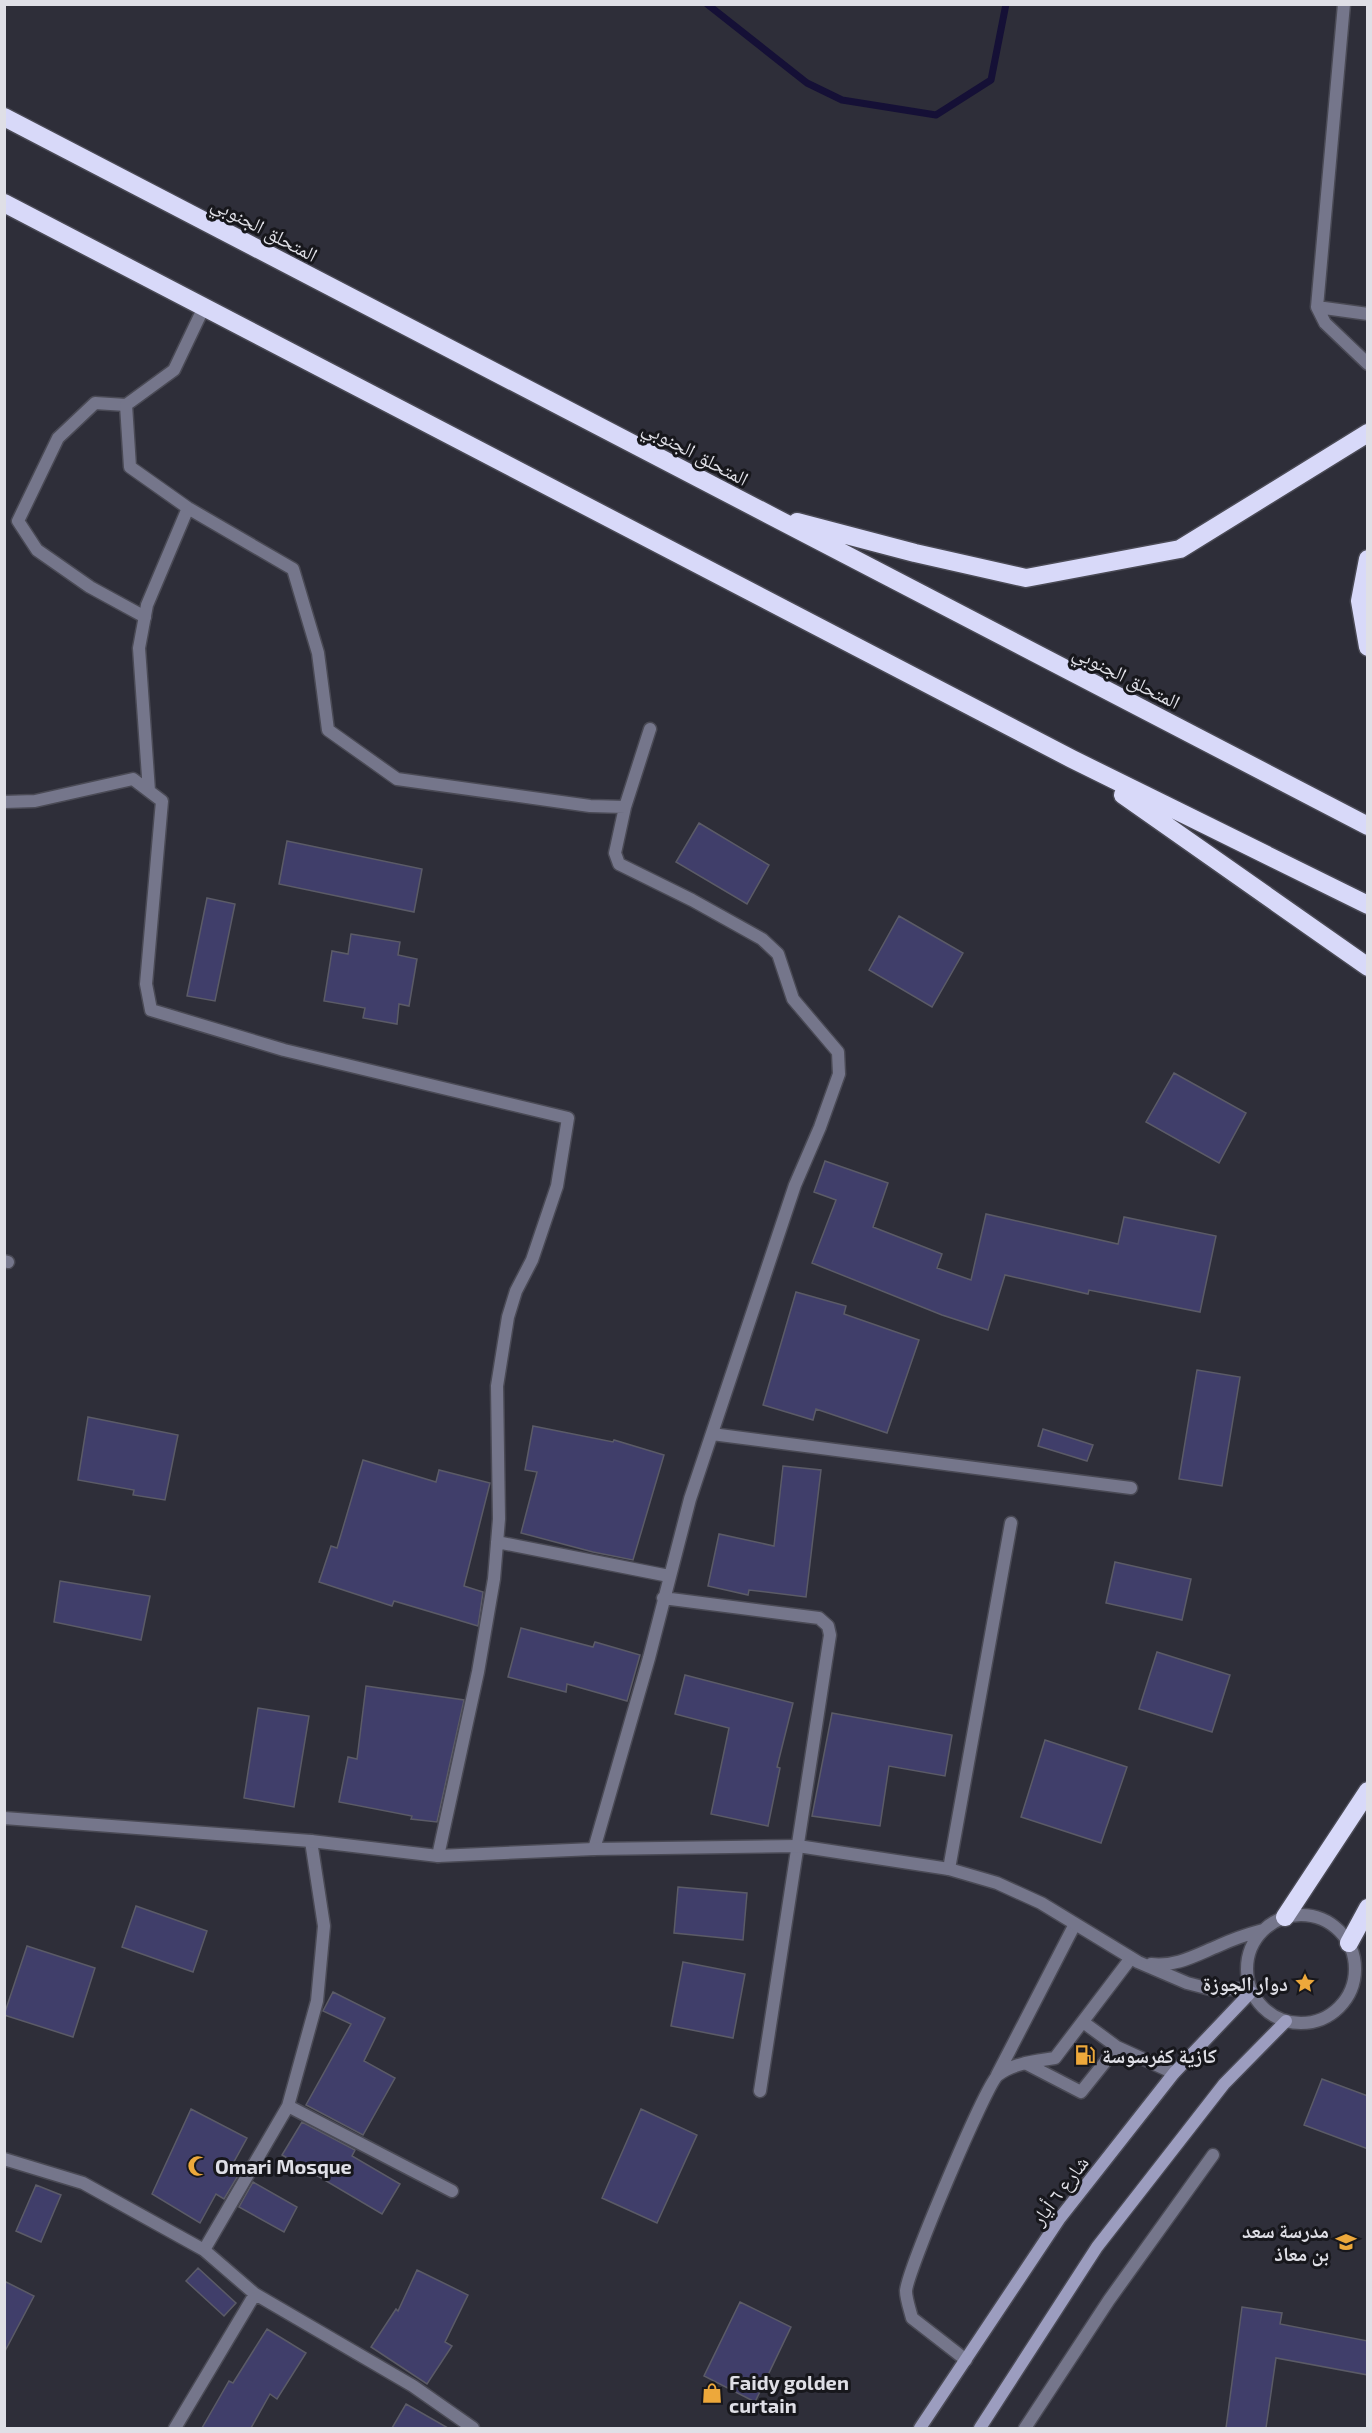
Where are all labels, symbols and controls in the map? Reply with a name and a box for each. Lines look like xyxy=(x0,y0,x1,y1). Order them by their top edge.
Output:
street label: المتحلق الجنوبي xyxy=(205,190,322,270)
street label: المتحلق الجنوبي xyxy=(636,414,753,494)
street label: المتحلق الجنوبي xyxy=(1067,639,1184,718)
place label: دوار الجوزة xyxy=(1203,1971,1288,1996)
place icon: دوار الجوزة xyxy=(1293,1971,1317,1995)
fuel station icon: كازية كفرسوسة xyxy=(1073,2043,1097,2067)
place label: كازية كفرسوسة xyxy=(1102,2043,1217,2068)
street label: شارع ٦ أيار xyxy=(1025,2151,1094,2231)
mosque icon: Omari Mosque xyxy=(186,2154,210,2178)
place label: Omari Mosque xyxy=(215,2154,352,2178)
place label: مدرسة سعد بن معاذ xyxy=(1242,2218,1329,2267)
school or university icon: مدرسة سعد بن معاذ xyxy=(1334,2230,1358,2254)
place label: Faidy golden curtain xyxy=(729,2370,849,2417)
shop icon: Faidy golden curtain xyxy=(700,2381,724,2405)

